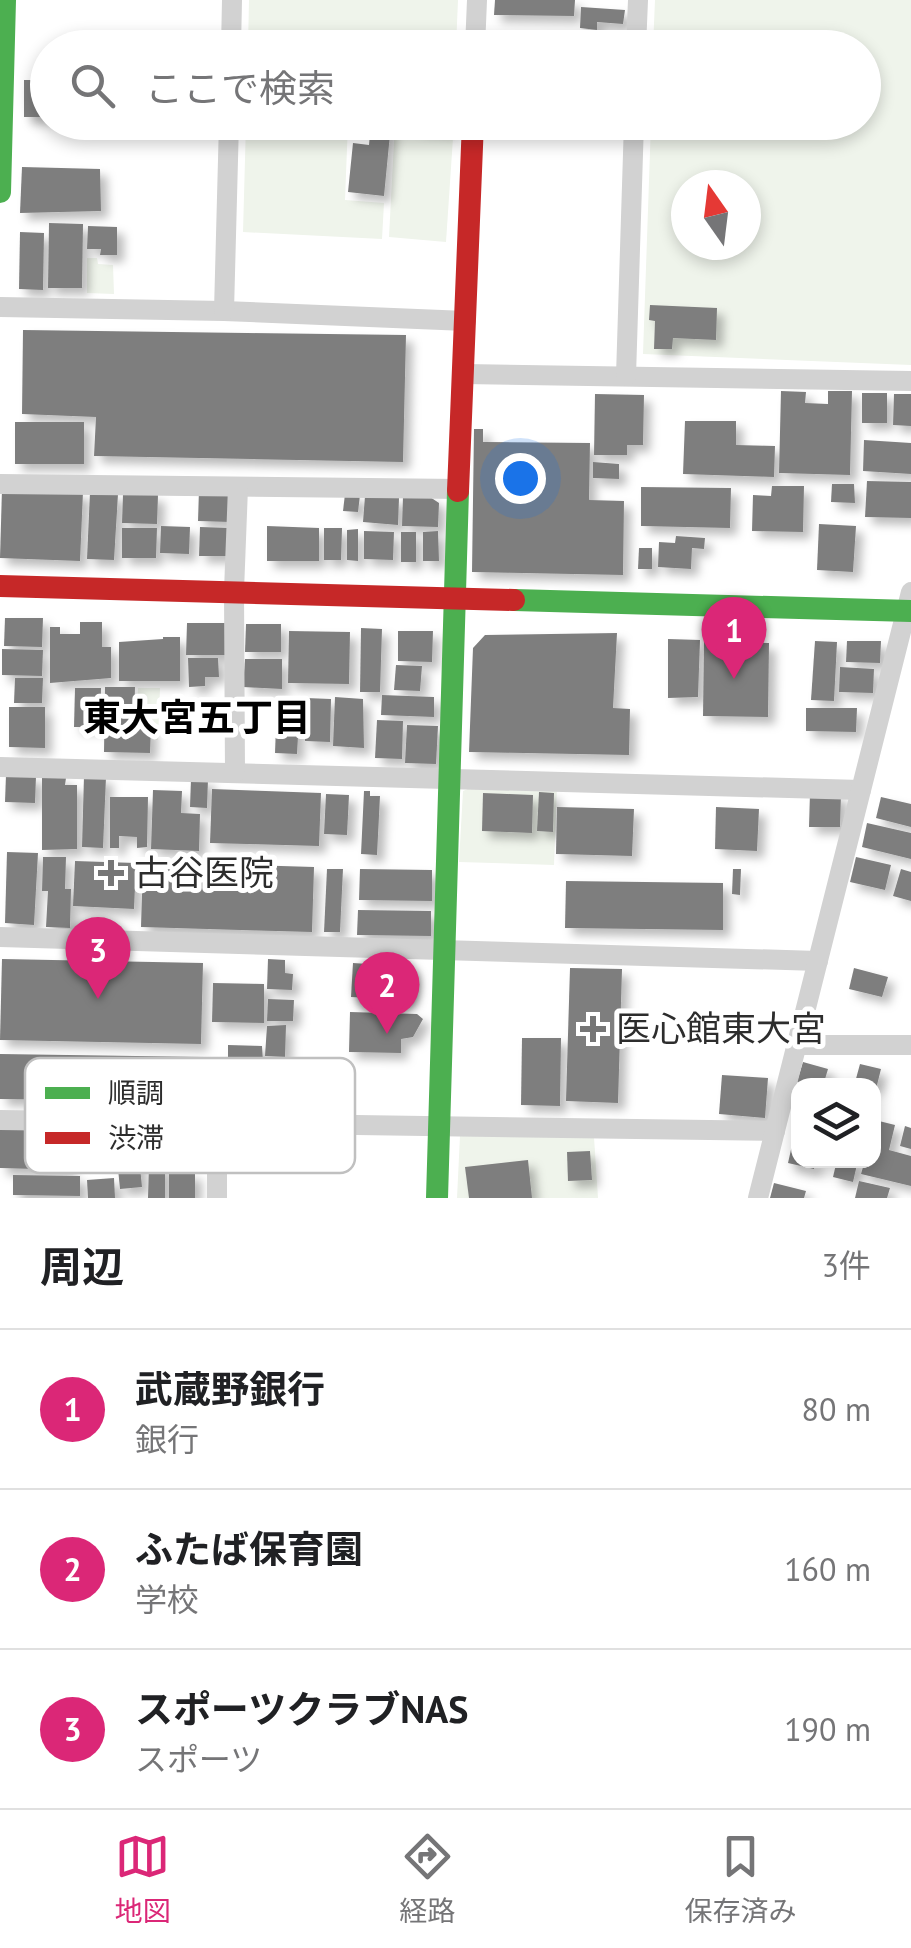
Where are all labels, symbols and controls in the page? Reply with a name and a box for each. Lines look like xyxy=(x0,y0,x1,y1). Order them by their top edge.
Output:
search box xyxy=(30,30,881,140)
icon: search xyxy=(65,58,120,113)
text: ここで検索 xyxy=(145,63,335,112)
north arrow xyxy=(671,170,761,260)
your location xyxy=(495,453,546,504)
pin: 1 xyxy=(702,596,766,679)
district label: 東大宮五丁目 xyxy=(83,692,311,741)
place label: 古谷医院 xyxy=(134,849,274,895)
marker: 古谷医院 xyxy=(98,860,124,886)
pin: 3 xyxy=(66,916,130,999)
pin: 2 xyxy=(354,952,420,1034)
place label: 医心館東大宮 xyxy=(616,1005,826,1051)
marker: 医心館東大宮 xyxy=(580,1016,606,1042)
legend xyxy=(25,1058,355,1173)
text: 順調 xyxy=(108,1074,164,1111)
map controls xyxy=(791,1078,881,1168)
button: layers xyxy=(791,1078,881,1168)
text: 渋滞 xyxy=(108,1119,164,1156)
text: 周辺 xyxy=(40,1239,124,1294)
text: 3件 xyxy=(822,1244,871,1286)
text: 武蔵野銀行 xyxy=(135,1364,325,1413)
text: 1 xyxy=(63,1388,82,1430)
text: 80 m xyxy=(802,1388,871,1430)
text: 銀行 xyxy=(135,1418,199,1460)
text: ふたば保育園 xyxy=(135,1524,363,1573)
text: 2 xyxy=(63,1548,82,1590)
text: 160 m xyxy=(784,1548,871,1590)
text: 学校 xyxy=(135,1578,199,1620)
text: スポーツクラブNAS xyxy=(135,1684,468,1733)
text: 3 xyxy=(63,1708,82,1750)
text: 190 m xyxy=(784,1708,871,1750)
text: スポーツ xyxy=(135,1738,262,1780)
tab: 地図 xyxy=(114,1829,171,1929)
tab: 経路 xyxy=(399,1829,456,1929)
tab: 保存済み xyxy=(684,1829,797,1929)

